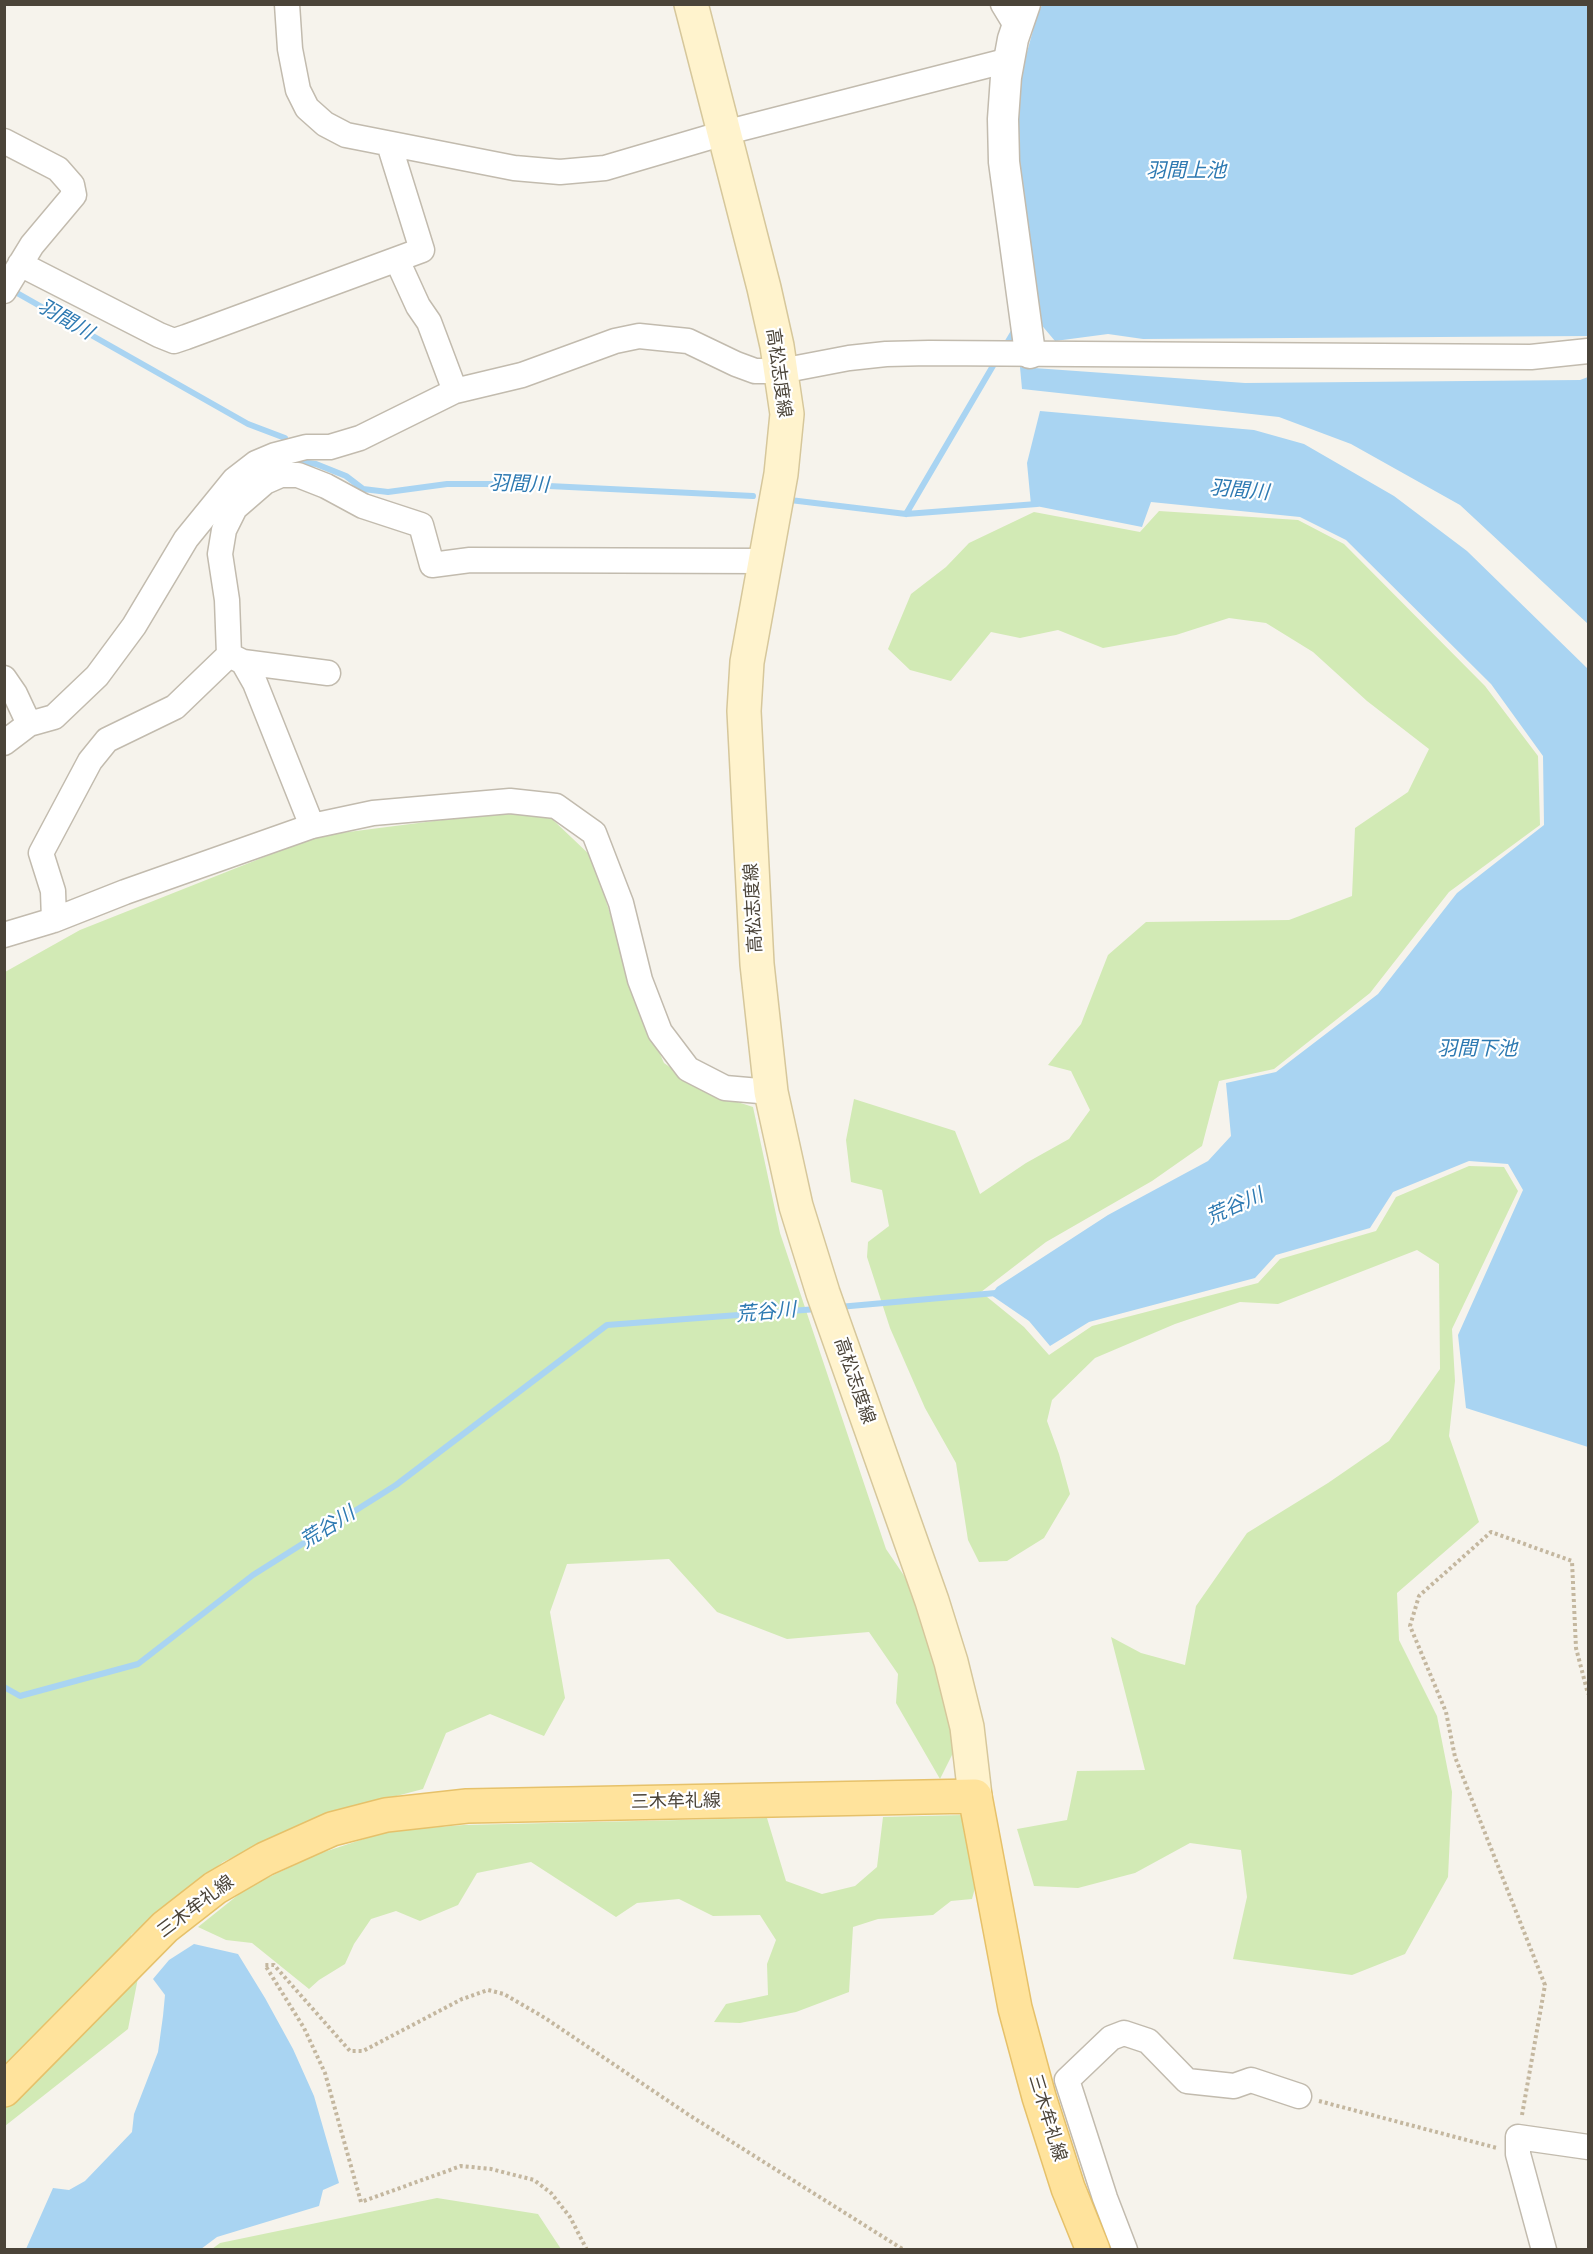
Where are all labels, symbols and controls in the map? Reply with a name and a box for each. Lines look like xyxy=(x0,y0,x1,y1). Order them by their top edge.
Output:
water label: 羽間上池 xyxy=(1146,160,1226,184)
water label: 羽間川 xyxy=(33,295,97,345)
street label: 高松志度線 xyxy=(761,327,795,419)
water label: 羽間川 xyxy=(489,472,549,498)
water label: 羽間川 xyxy=(1208,476,1270,506)
street label: 高松志度線 xyxy=(741,862,767,954)
water label: 羽間下池 xyxy=(1437,1038,1517,1062)
water label: 荒谷川 xyxy=(1203,1184,1267,1230)
water label: 荒谷川 xyxy=(735,1298,797,1328)
street label: 高松志度線 xyxy=(829,1335,879,1427)
water label: 荒谷川 xyxy=(296,1502,360,1554)
street label: 三木牟礼線 xyxy=(631,1790,721,1814)
street label: 三木牟礼線 xyxy=(154,1871,238,1943)
street label: 三木牟礼線 xyxy=(1024,2072,1070,2164)

